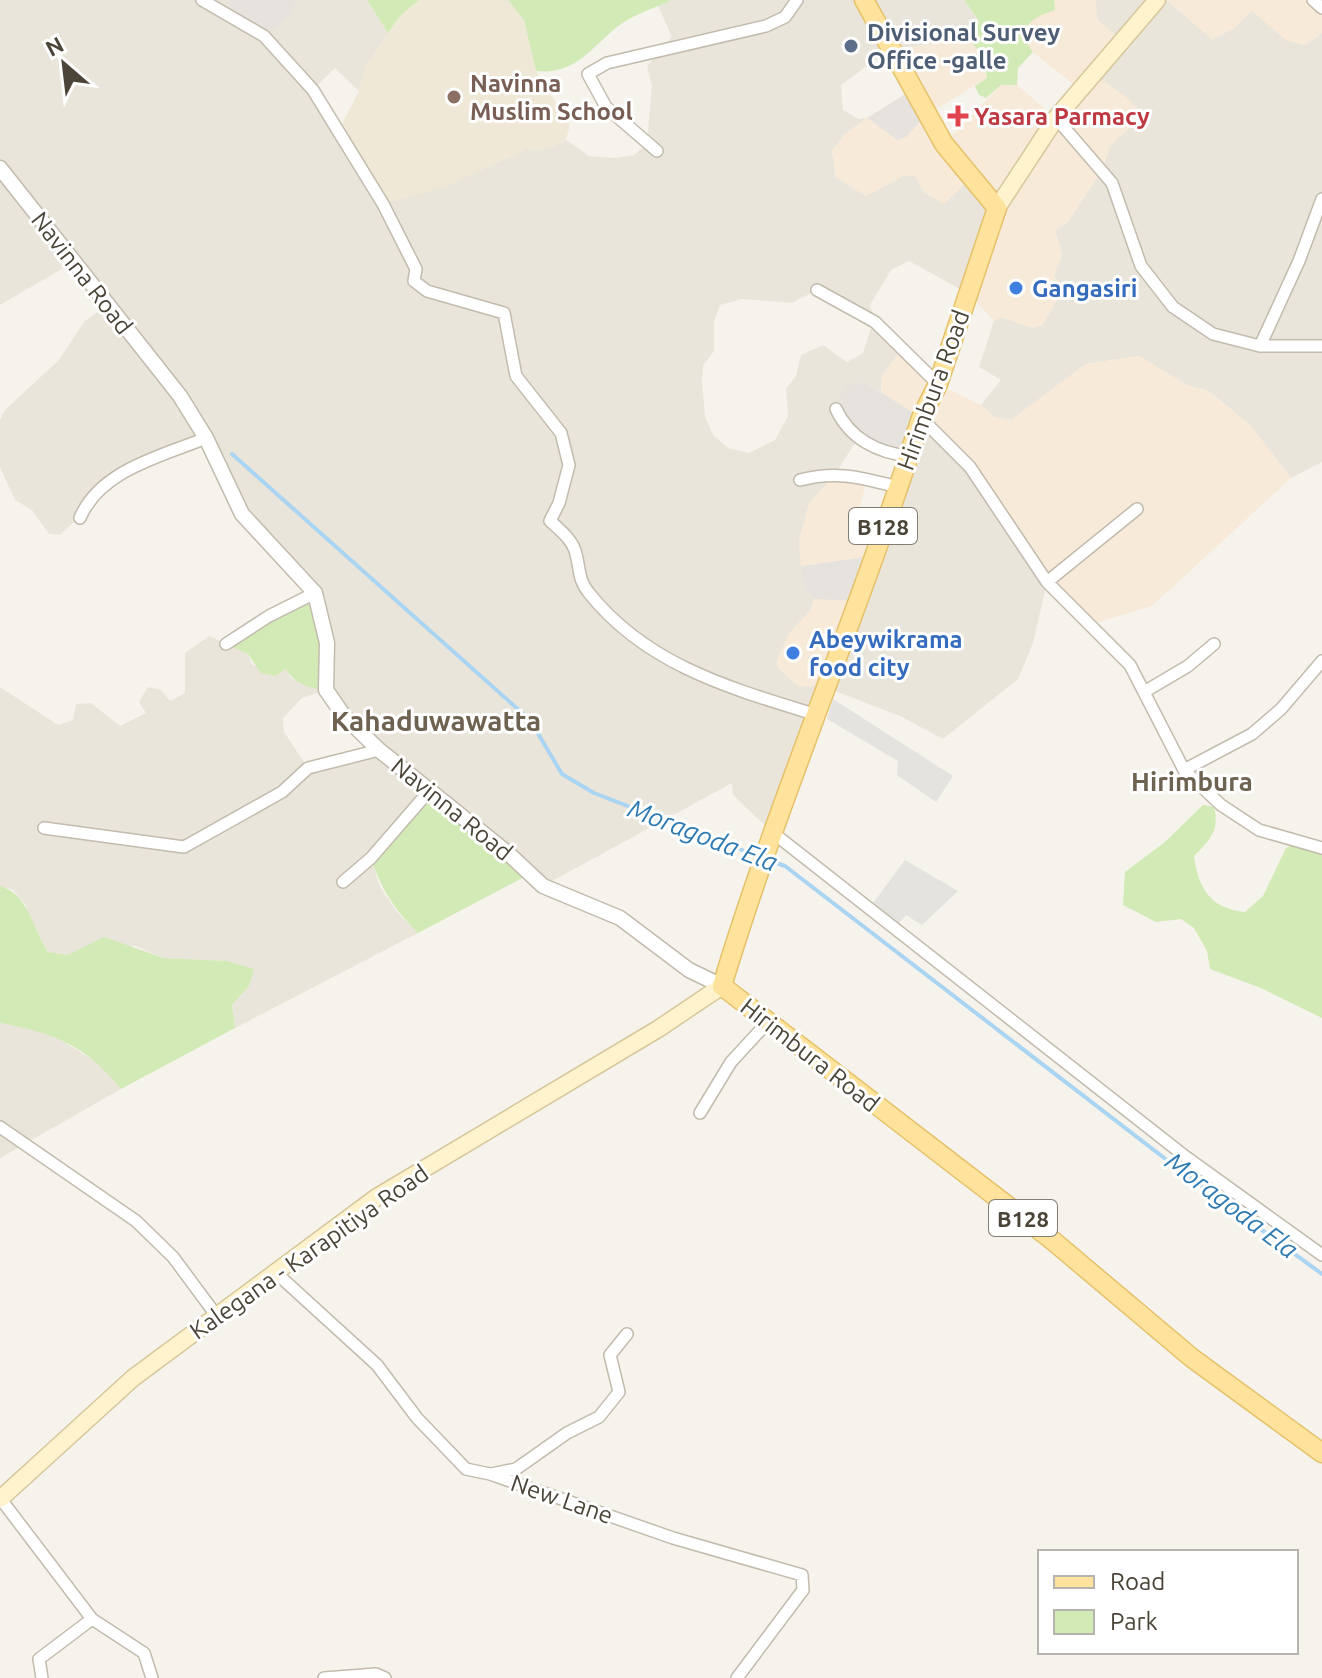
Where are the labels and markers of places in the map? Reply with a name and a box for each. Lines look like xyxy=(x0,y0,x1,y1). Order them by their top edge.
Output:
place label: Divisional Survey Office -galle xyxy=(867,19,1060,74)
marker: Divisional Survey Office -galle xyxy=(842,37,860,55)
place label: Navinna Muslim School xyxy=(470,70,633,125)
marker: Navinna Muslim School xyxy=(445,88,463,106)
place label: Yasara Parmacy xyxy=(974,103,1150,130)
marker: Yasara Parmacy xyxy=(949,107,967,125)
place label: Gangasiri xyxy=(1032,275,1137,302)
marker: Gangasiri xyxy=(1007,279,1025,297)
place label: Abeywikrama food city xyxy=(809,626,963,681)
marker: Abeywikrama food city xyxy=(784,644,802,662)

